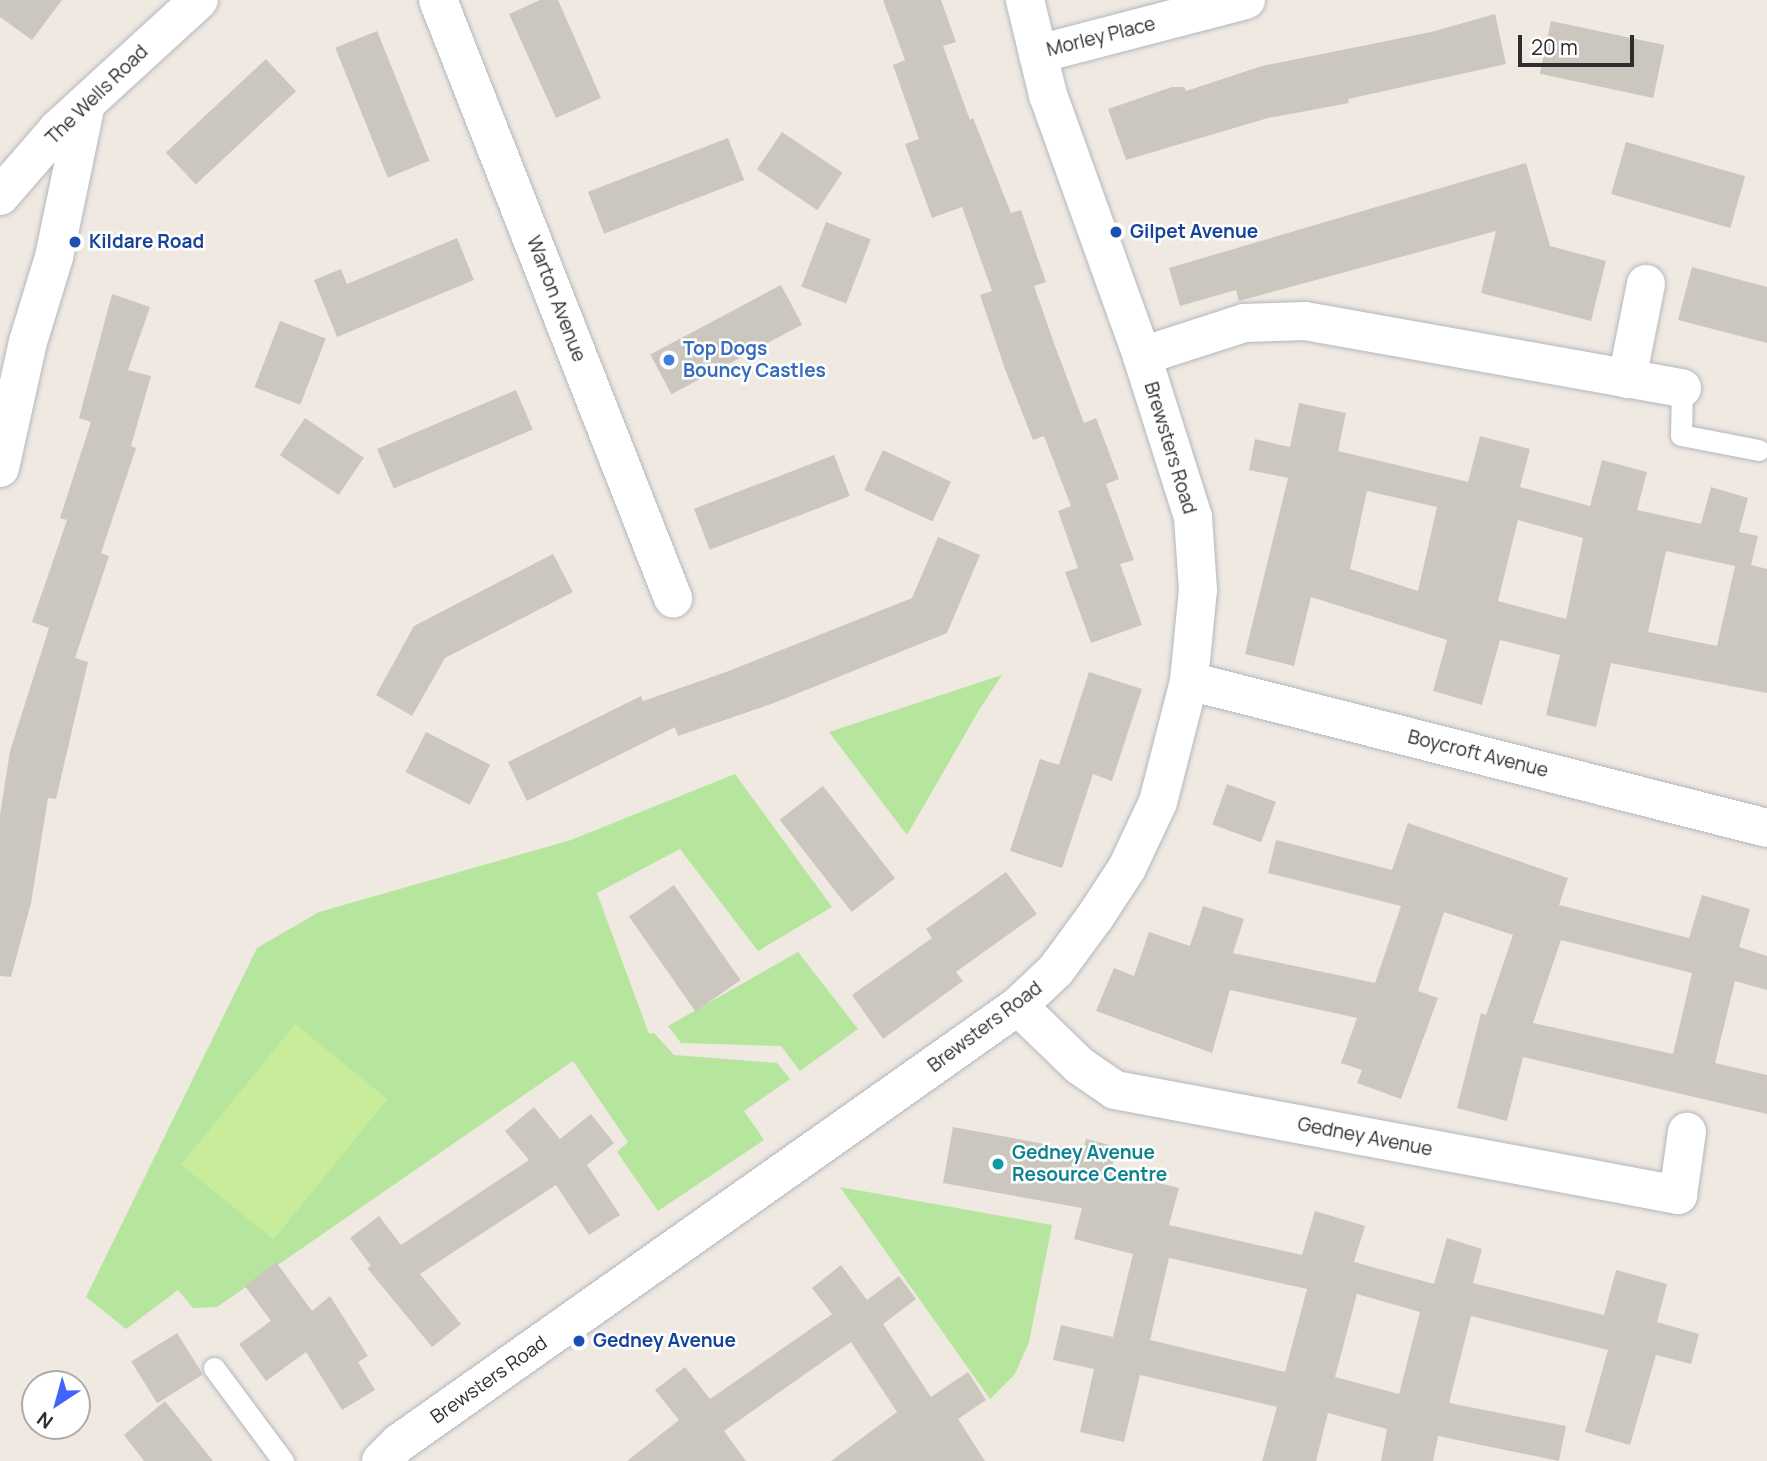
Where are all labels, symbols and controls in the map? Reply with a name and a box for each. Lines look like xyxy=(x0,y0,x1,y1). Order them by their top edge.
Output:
street label: Morley Place xyxy=(1044,13,1158,61)
scale bar xyxy=(1522,21,1638,65)
text: 20 m xyxy=(1531,33,1578,61)
street label: The Wells Road xyxy=(41,41,153,149)
place label: Gilpet Avenue xyxy=(1130,221,1258,243)
marker: Gilpet Avenue xyxy=(1108,224,1124,240)
place label: Kildare Road xyxy=(89,231,204,253)
street label: Warton Avenue xyxy=(522,233,590,365)
marker: Kildare Road xyxy=(67,234,83,250)
place label: Top Dogs Bouncy Castles xyxy=(683,338,826,382)
marker: Top Dogs Bouncy Castles xyxy=(661,352,677,368)
street label: Brewsters Road xyxy=(1139,379,1201,517)
street label: Boycroft Avenue xyxy=(1406,726,1550,782)
street label: Brewsters Road xyxy=(924,977,1046,1077)
street label: Gedney Avenue xyxy=(1296,1113,1434,1161)
place label: Gedney Avenue Resource Centre xyxy=(1012,1142,1167,1186)
marker: Gedney Avenue Resource Centre xyxy=(990,1156,1006,1172)
place label: Gedney Avenue xyxy=(593,1330,736,1352)
street label: Brewsters Road xyxy=(426,1331,552,1429)
marker: Gedney Avenue xyxy=(571,1333,587,1349)
north arrow xyxy=(21,1370,91,1440)
text: N xyxy=(32,1406,58,1435)

